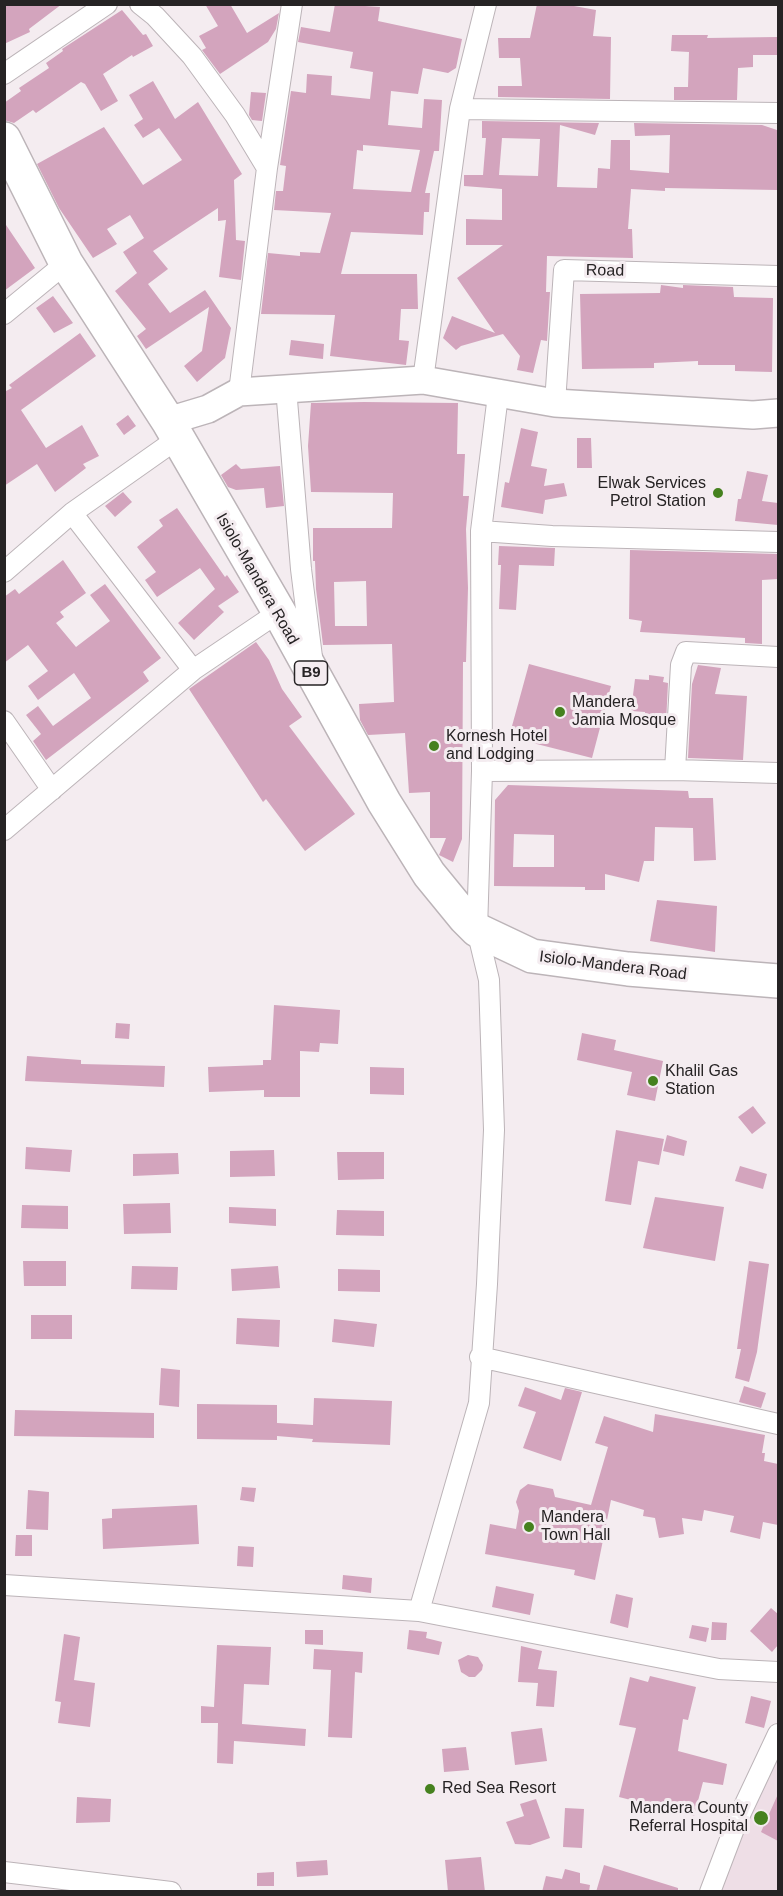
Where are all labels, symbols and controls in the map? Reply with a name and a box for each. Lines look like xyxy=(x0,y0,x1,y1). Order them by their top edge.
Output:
street label: Road xyxy=(586,261,624,281)
place label: Elwak Services Petrol Station xyxy=(598,474,706,512)
marker: Elwak Services Petrol Station xyxy=(711,486,725,500)
street label: Isiolo-Mandera Road xyxy=(212,510,302,648)
road number: B9 xyxy=(294,661,328,685)
place label: Mandera Jamia Mosque xyxy=(572,693,676,731)
marker: Mandera Jamia Mosque xyxy=(553,705,567,719)
place label: Kornesh Hotel and Lodging xyxy=(446,727,547,765)
marker: Kornesh Hotel and Lodging xyxy=(427,739,441,753)
street label: Isiolo-Mandera Road xyxy=(538,947,688,985)
place label: Khalil Gas Station xyxy=(665,1062,738,1100)
marker: Khalil Gas Station xyxy=(646,1074,660,1088)
place label: Mandera Town Hall xyxy=(541,1508,610,1546)
marker: Mandera Town Hall xyxy=(522,1520,536,1534)
place label: Red Sea Resort xyxy=(442,1779,556,1799)
marker: Red Sea Resort xyxy=(423,1782,437,1796)
place label: Mandera County Referral Hospital xyxy=(629,1799,748,1837)
marker: Mandera County Referral Hospital xyxy=(752,1809,770,1827)

